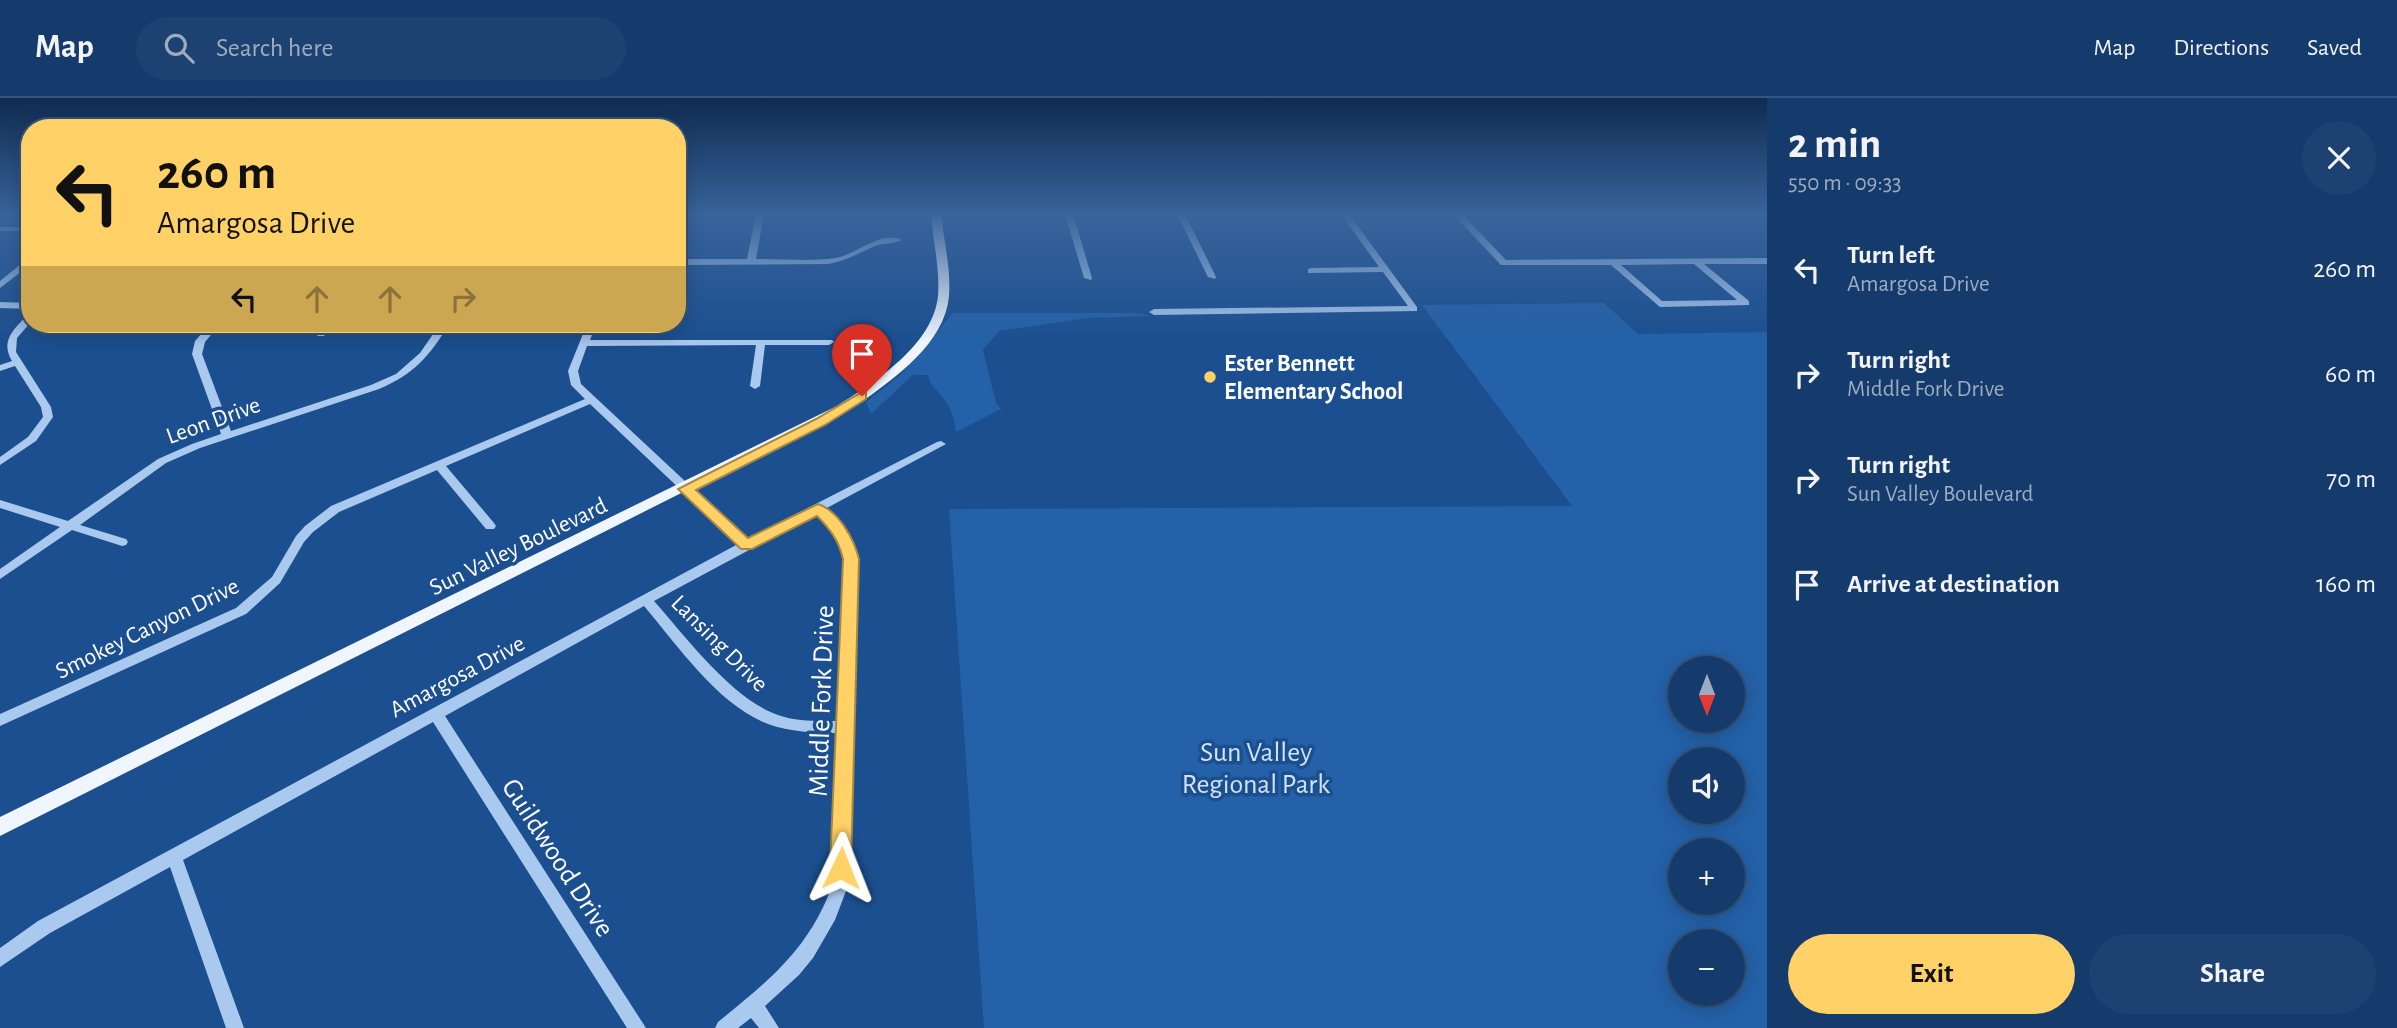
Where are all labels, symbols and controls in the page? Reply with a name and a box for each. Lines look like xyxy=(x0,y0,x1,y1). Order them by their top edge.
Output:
search box xyxy=(136,17,626,80)
icon: search xyxy=(160,29,198,67)
text: Map xyxy=(35,31,94,64)
text: Search here xyxy=(216,35,334,61)
text: Map xyxy=(2093,36,2135,60)
text: Directions xyxy=(2173,36,2269,60)
text: Saved xyxy=(2307,36,2362,60)
button: close xyxy=(2302,121,2376,195)
text: 2 min xyxy=(1788,123,1881,165)
icon: left xyxy=(42,147,133,238)
text: 260 m xyxy=(157,149,276,198)
text: 550 m · 09:33 xyxy=(1788,172,1902,195)
text: Amargosa Drive xyxy=(157,207,355,239)
text: Turn left xyxy=(1847,242,1935,268)
icon: left xyxy=(1788,251,1826,289)
text: 260 m xyxy=(2313,256,2376,282)
text: Amargosa Drive xyxy=(1847,273,1990,296)
icon: left xyxy=(225,280,263,318)
icon: ahead xyxy=(298,280,336,318)
icon: ahead xyxy=(371,280,409,318)
icon: right xyxy=(444,280,482,318)
pin xyxy=(832,324,892,396)
icon: arrive xyxy=(843,335,881,373)
text: Turn right xyxy=(1847,347,1950,373)
place label: Ester Bennett Elementary School xyxy=(1224,352,1403,404)
icon: right xyxy=(1788,356,1826,394)
text: 60 m xyxy=(2325,361,2376,387)
marker: Ester Bennett Elementary School xyxy=(1202,369,1218,385)
text: Middle Fork Drive xyxy=(1847,378,2004,401)
street label: Leon Drive xyxy=(163,393,264,449)
text: Turn right xyxy=(1847,452,1950,478)
icon: right xyxy=(1788,461,1826,499)
text: 70 m xyxy=(2326,466,2376,492)
text: Sun Valley Boulevard xyxy=(1847,483,2033,506)
street label: Sun Valley Boulevard xyxy=(426,493,611,600)
icon: arrive xyxy=(1788,566,1826,604)
text: Arrive at destination xyxy=(1847,571,2060,597)
text: 160 m xyxy=(2316,571,2376,597)
street label: Smokey Canyon Drive xyxy=(52,574,243,684)
street label: Lansing Drive xyxy=(666,591,772,697)
street label: Middle Fork Drive xyxy=(805,605,839,797)
street label: Amargosa Drive xyxy=(386,631,529,722)
north arrow xyxy=(1668,656,1745,733)
map controls xyxy=(1668,656,1745,1006)
park label: Sun Valley Regional Park xyxy=(1182,739,1330,799)
button: sound xyxy=(1668,747,1745,824)
street label: Guildwood Drive xyxy=(496,774,619,942)
position arrow xyxy=(804,831,878,905)
button: + xyxy=(1668,838,1745,915)
button: − xyxy=(1668,929,1745,1006)
button: Exit xyxy=(1788,934,2075,1014)
button: Share xyxy=(2089,934,2376,1014)

